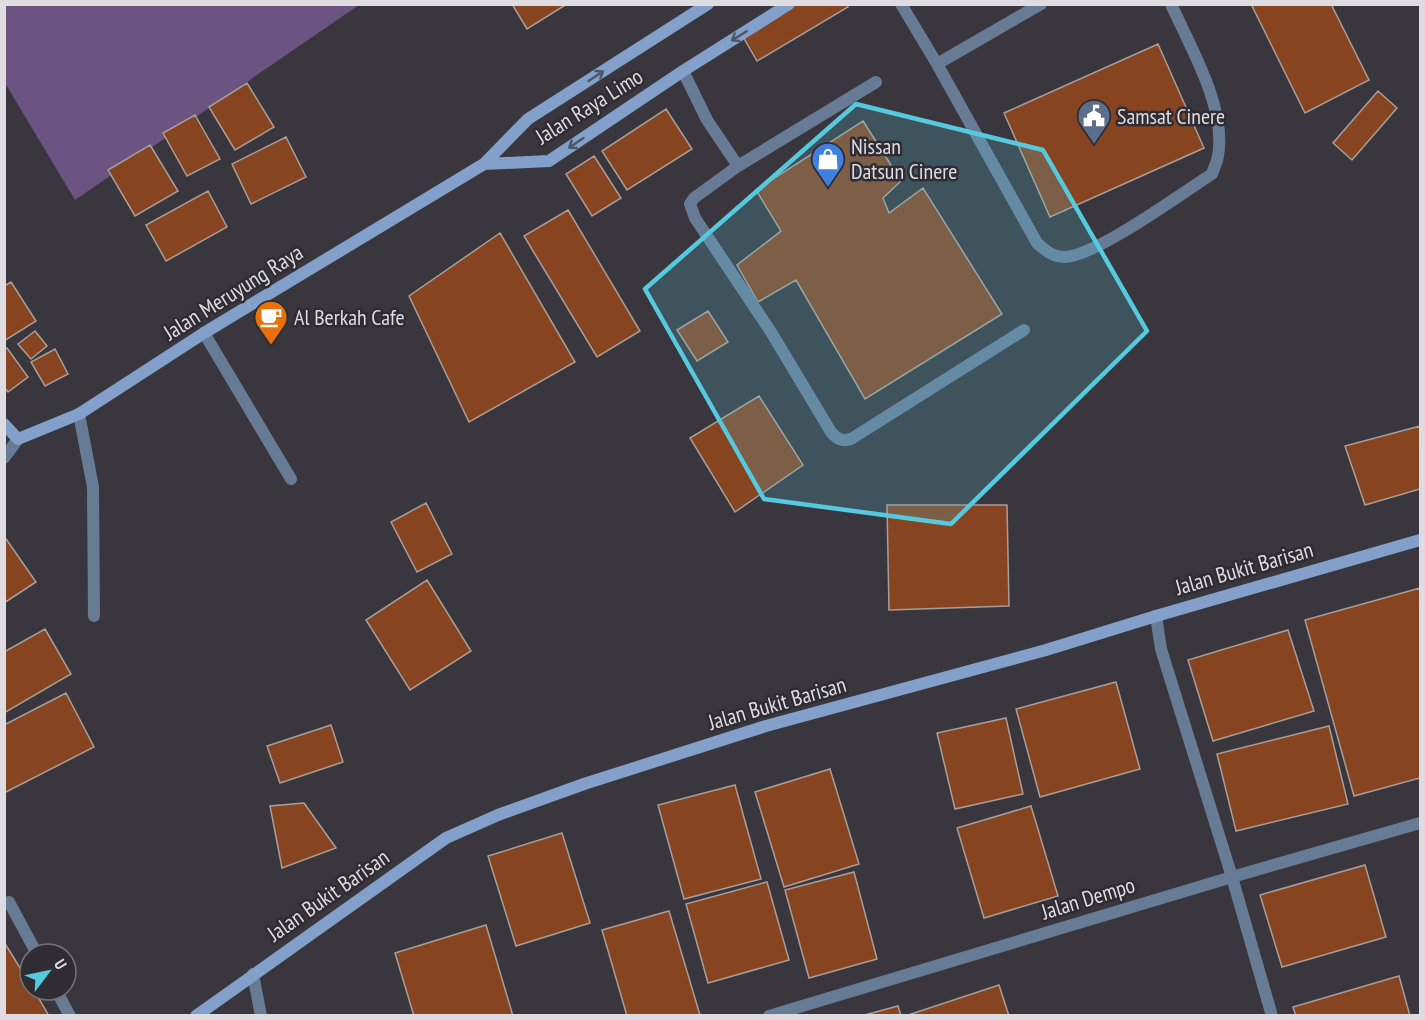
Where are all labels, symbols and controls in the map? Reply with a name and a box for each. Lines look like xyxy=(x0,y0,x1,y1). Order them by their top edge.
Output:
one-way arrow xyxy=(731,30,748,42)
street label: Jalan Raya Limo xyxy=(529,62,648,151)
one-way arrow xyxy=(587,70,604,82)
public building icon: Samsat Cinere xyxy=(1076,98,1112,145)
place label: Samsat Cinere xyxy=(1117,102,1225,130)
place label: Nissan Datsun Cinere xyxy=(851,132,957,185)
one-way arrow xyxy=(569,137,585,149)
shop icon: Nissan Datsun Cinere xyxy=(810,141,846,188)
street label: Jalan Meruyung Raya xyxy=(157,238,308,347)
cafe icon: Al Berkah Cafe xyxy=(253,299,289,346)
place label: Al Berkah Cafe xyxy=(294,303,405,331)
street label: Jalan Bukit Barisan xyxy=(1171,535,1316,601)
street label: Jalan Bukit Barisan xyxy=(704,670,849,736)
street label: Jalan Bukit Barisan xyxy=(261,843,394,948)
street label: Jalan Dempo xyxy=(1037,871,1138,926)
north arrow xyxy=(18,942,78,1002)
text: U xyxy=(50,955,71,973)

